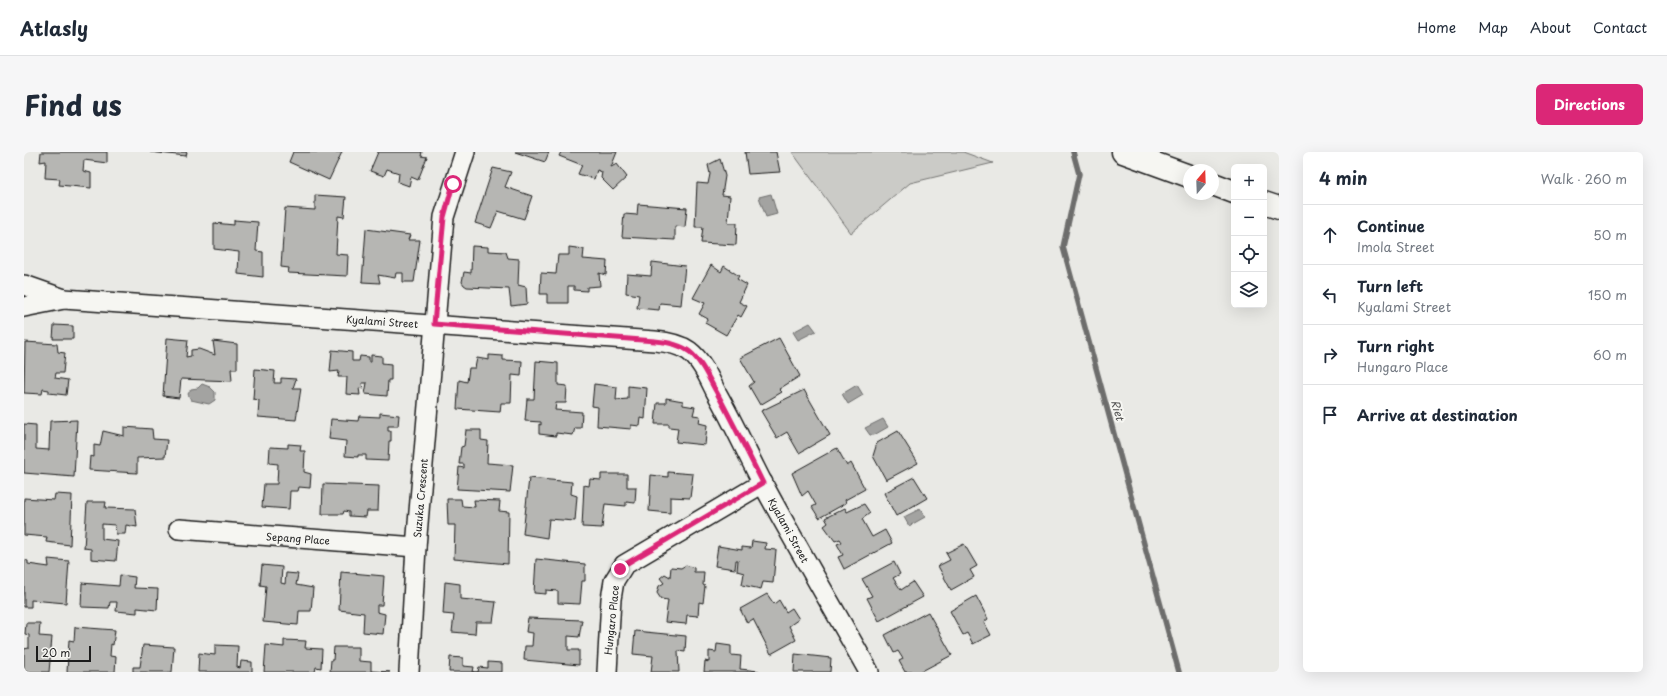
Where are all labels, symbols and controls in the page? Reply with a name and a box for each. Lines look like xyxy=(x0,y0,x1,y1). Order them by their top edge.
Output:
text: Atlasly xyxy=(20,14,88,42)
text: Home xyxy=(1417,17,1456,38)
text: Map xyxy=(1478,17,1508,38)
text: About xyxy=(1530,17,1571,38)
text: Contact xyxy=(1593,17,1647,38)
text: Find us xyxy=(24,83,122,126)
button: Directions xyxy=(1536,84,1643,125)
north arrow xyxy=(1183,164,1219,200)
map controls xyxy=(1231,164,1267,308)
button: + xyxy=(1231,164,1267,200)
text: 4 min xyxy=(1319,165,1367,191)
text: Walk · 260 m xyxy=(1541,169,1627,188)
route start xyxy=(444,175,462,193)
button: − xyxy=(1231,200,1267,236)
text: Continue xyxy=(1357,214,1425,237)
icon: ahead xyxy=(1319,224,1341,246)
text: 50 m xyxy=(1593,225,1627,244)
button: locate xyxy=(1231,236,1267,272)
text: Imola Street xyxy=(1357,237,1434,256)
button: layers xyxy=(1231,272,1267,308)
text: Turn left xyxy=(1357,274,1423,297)
icon: left xyxy=(1319,284,1341,306)
text: 150 m xyxy=(1588,285,1627,304)
text: Kyalami Street xyxy=(1357,297,1451,316)
street label: Kyalami Street xyxy=(345,311,419,332)
text: Turn right xyxy=(1357,334,1434,357)
icon: right xyxy=(1319,344,1341,366)
text: 60 m xyxy=(1593,345,1627,364)
text: Hungaro Place xyxy=(1357,357,1448,376)
water label: Riet xyxy=(1107,398,1129,424)
text: Arrive at destination xyxy=(1357,403,1518,426)
icon: arrive xyxy=(1319,404,1341,426)
street label: Suzuka Crescent xyxy=(409,458,431,538)
street label: Kyalami Street xyxy=(764,495,813,566)
street label: Sepang Place xyxy=(266,528,330,548)
route end xyxy=(611,560,629,578)
street label: Hungaro Place xyxy=(600,584,622,656)
scale bar xyxy=(36,644,91,663)
text: 20 m xyxy=(42,644,70,661)

